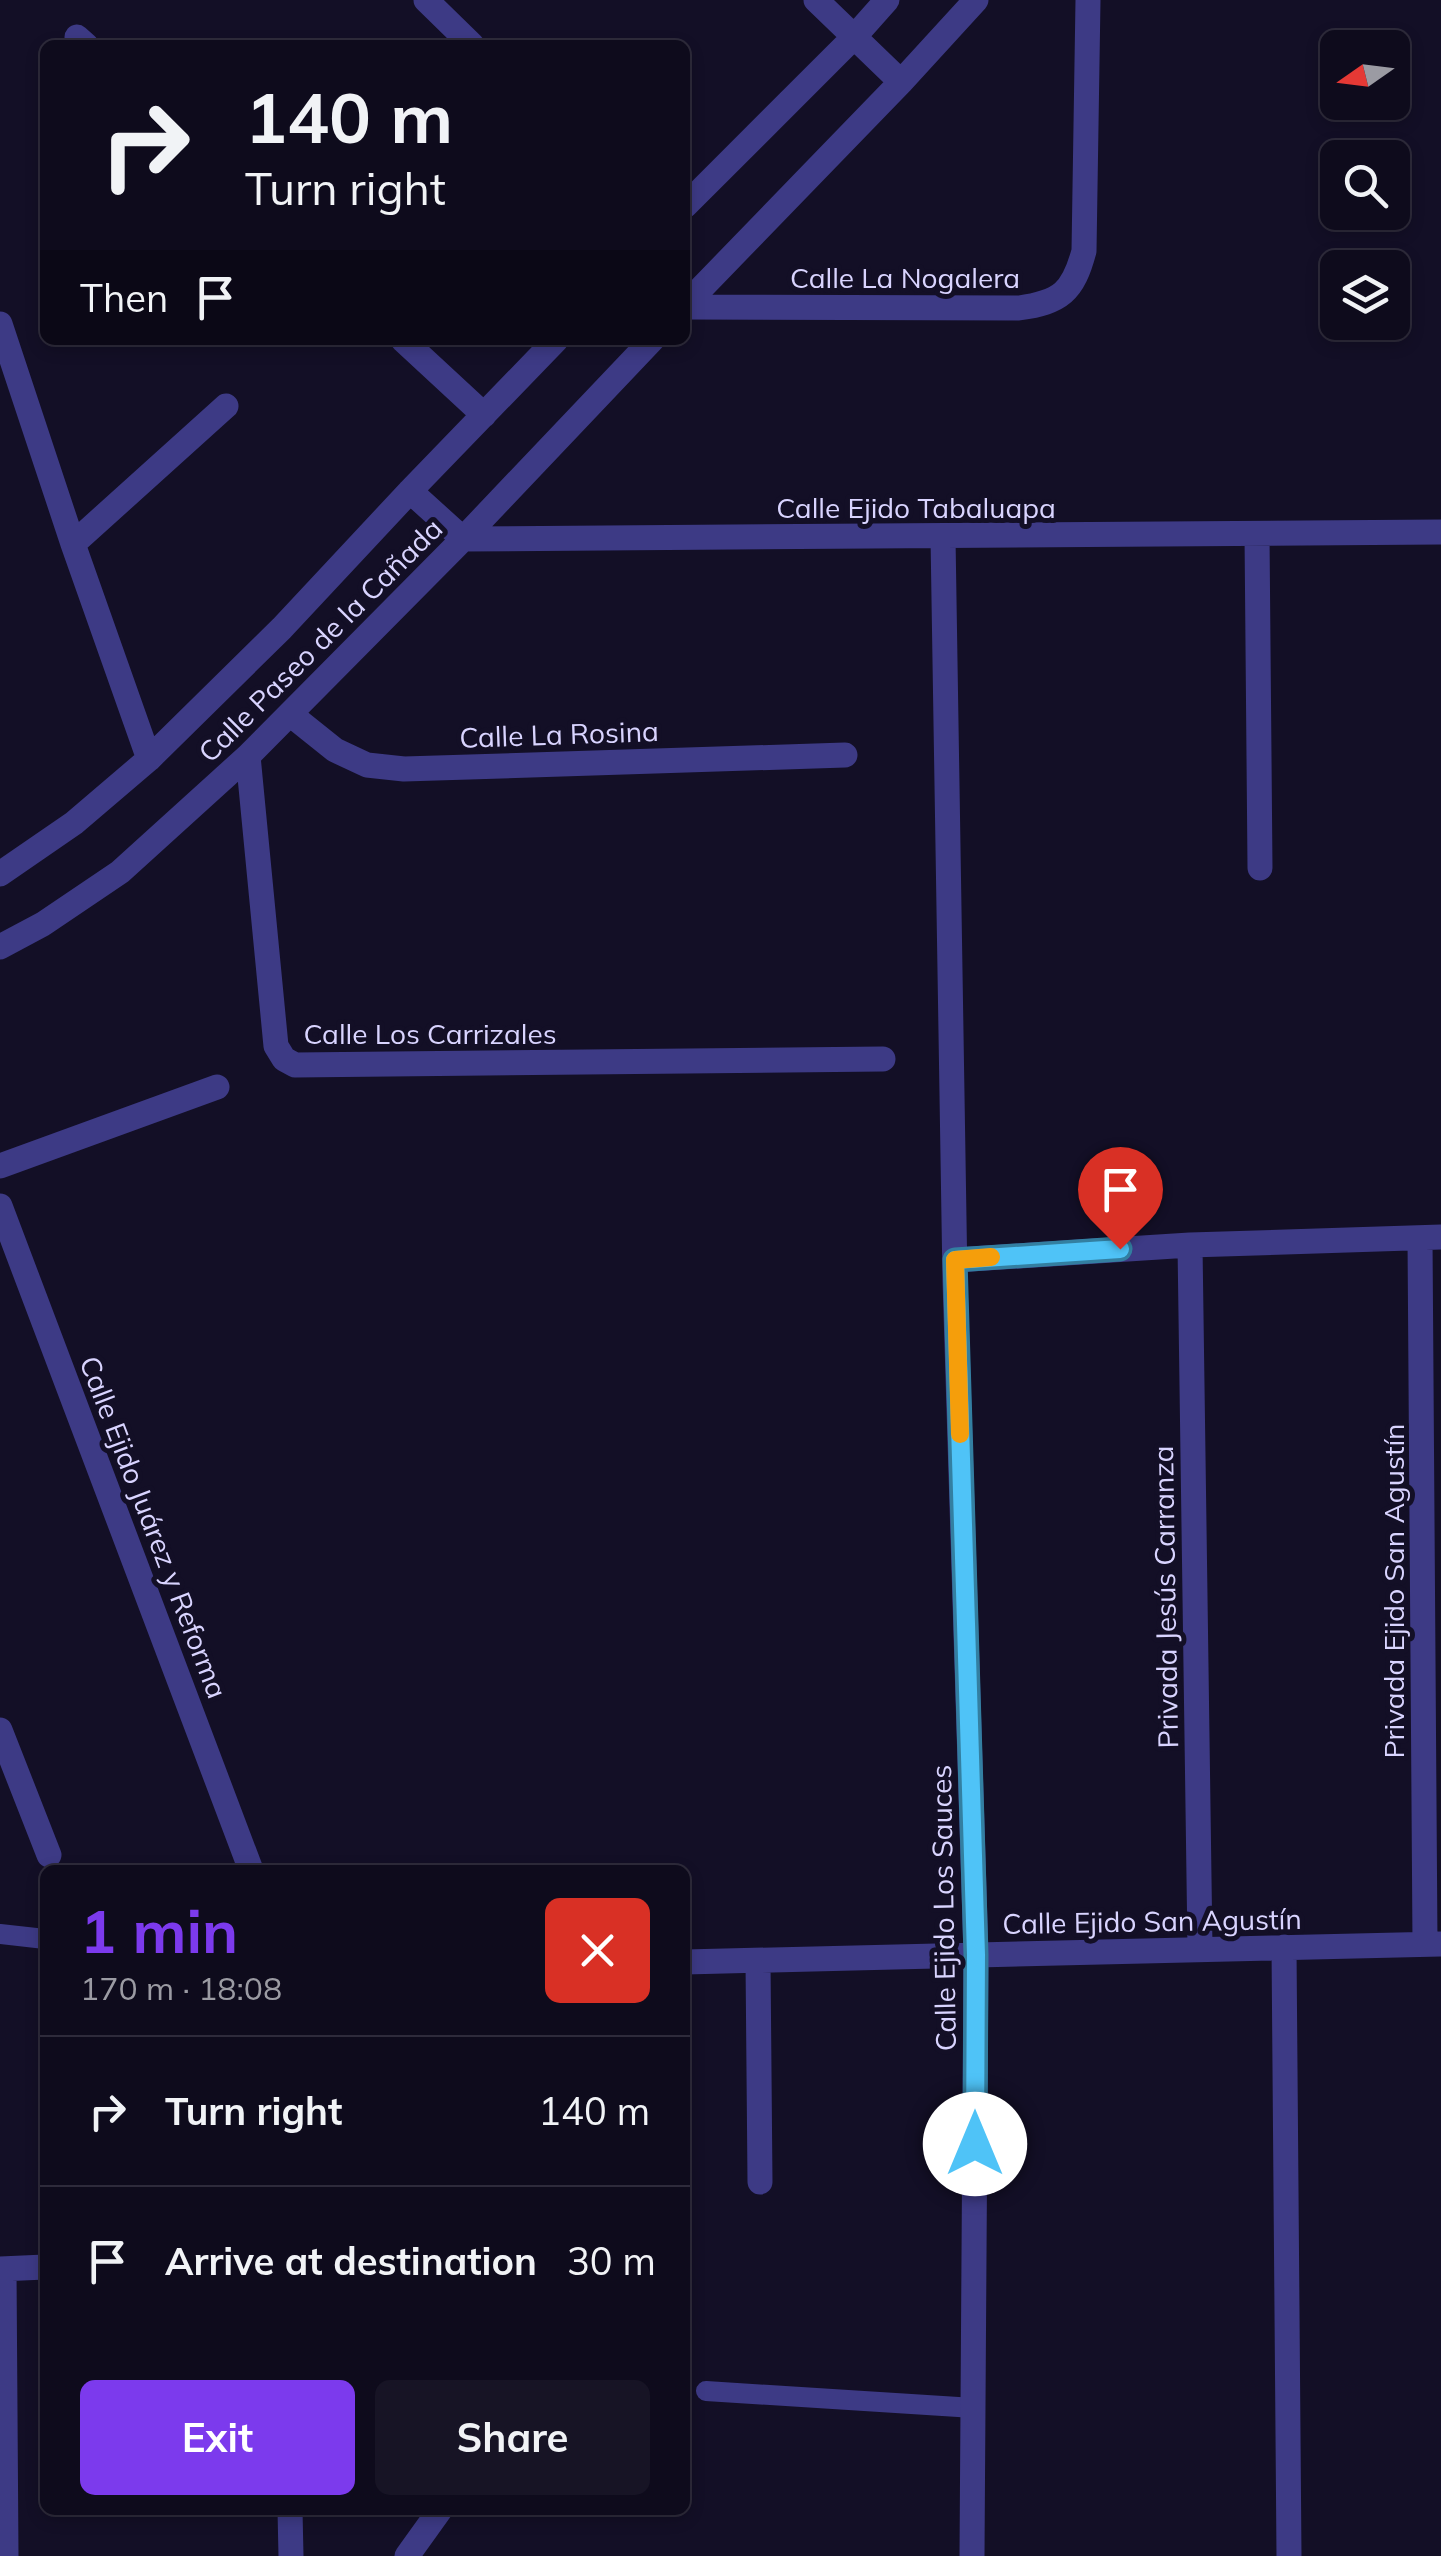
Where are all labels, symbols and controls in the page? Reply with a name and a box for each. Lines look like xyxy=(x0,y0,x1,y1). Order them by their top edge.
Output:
north arrow xyxy=(1320,30,1410,120)
map controls xyxy=(1320,30,1410,340)
text: 140 m xyxy=(245,73,453,161)
icon: right xyxy=(80,80,210,210)
button: search xyxy=(1320,140,1410,230)
text: Turn right xyxy=(245,160,446,216)
button: layers xyxy=(1320,250,1410,340)
street label: Calle La Nogalera xyxy=(790,260,1020,295)
icon: arrive xyxy=(188,270,243,325)
text: Then xyxy=(80,274,168,322)
street label: Calle Ejido Tabaluapa xyxy=(776,490,1056,525)
street label: Calle Paseo de la Cañada xyxy=(191,511,449,769)
street label: Calle La Rosina xyxy=(459,713,659,755)
street label: Calle Los Carrizales xyxy=(303,1016,557,1051)
pin xyxy=(1078,1147,1163,1250)
icon: arrive xyxy=(1093,1162,1148,1217)
street label: Calle Ejido Juárez y Reforma xyxy=(73,1351,235,1703)
street label: Privada Ejido San Agustín xyxy=(1376,1423,1411,1759)
street label: Privada Jesús Carranza xyxy=(1145,1445,1185,1749)
street label: Calle Ejido Los Sauces xyxy=(923,1764,963,2052)
text: 1 min xyxy=(80,1893,238,1968)
button: close xyxy=(545,1898,650,2003)
street label: Calle Ejido San Agustín xyxy=(1002,1901,1302,1941)
text: 170 m · 18:08 xyxy=(80,1968,282,2008)
icon: right xyxy=(80,2084,135,2139)
text: Turn right xyxy=(165,2087,342,2135)
text: 140 m xyxy=(538,2087,650,2135)
position arrow xyxy=(923,2092,1027,2196)
icon: arrive xyxy=(80,2234,135,2289)
text: Arrive at destination xyxy=(165,2237,537,2285)
text: 30 m xyxy=(567,2237,656,2285)
button: Exit xyxy=(80,2380,355,2495)
button: Share xyxy=(375,2380,650,2495)

